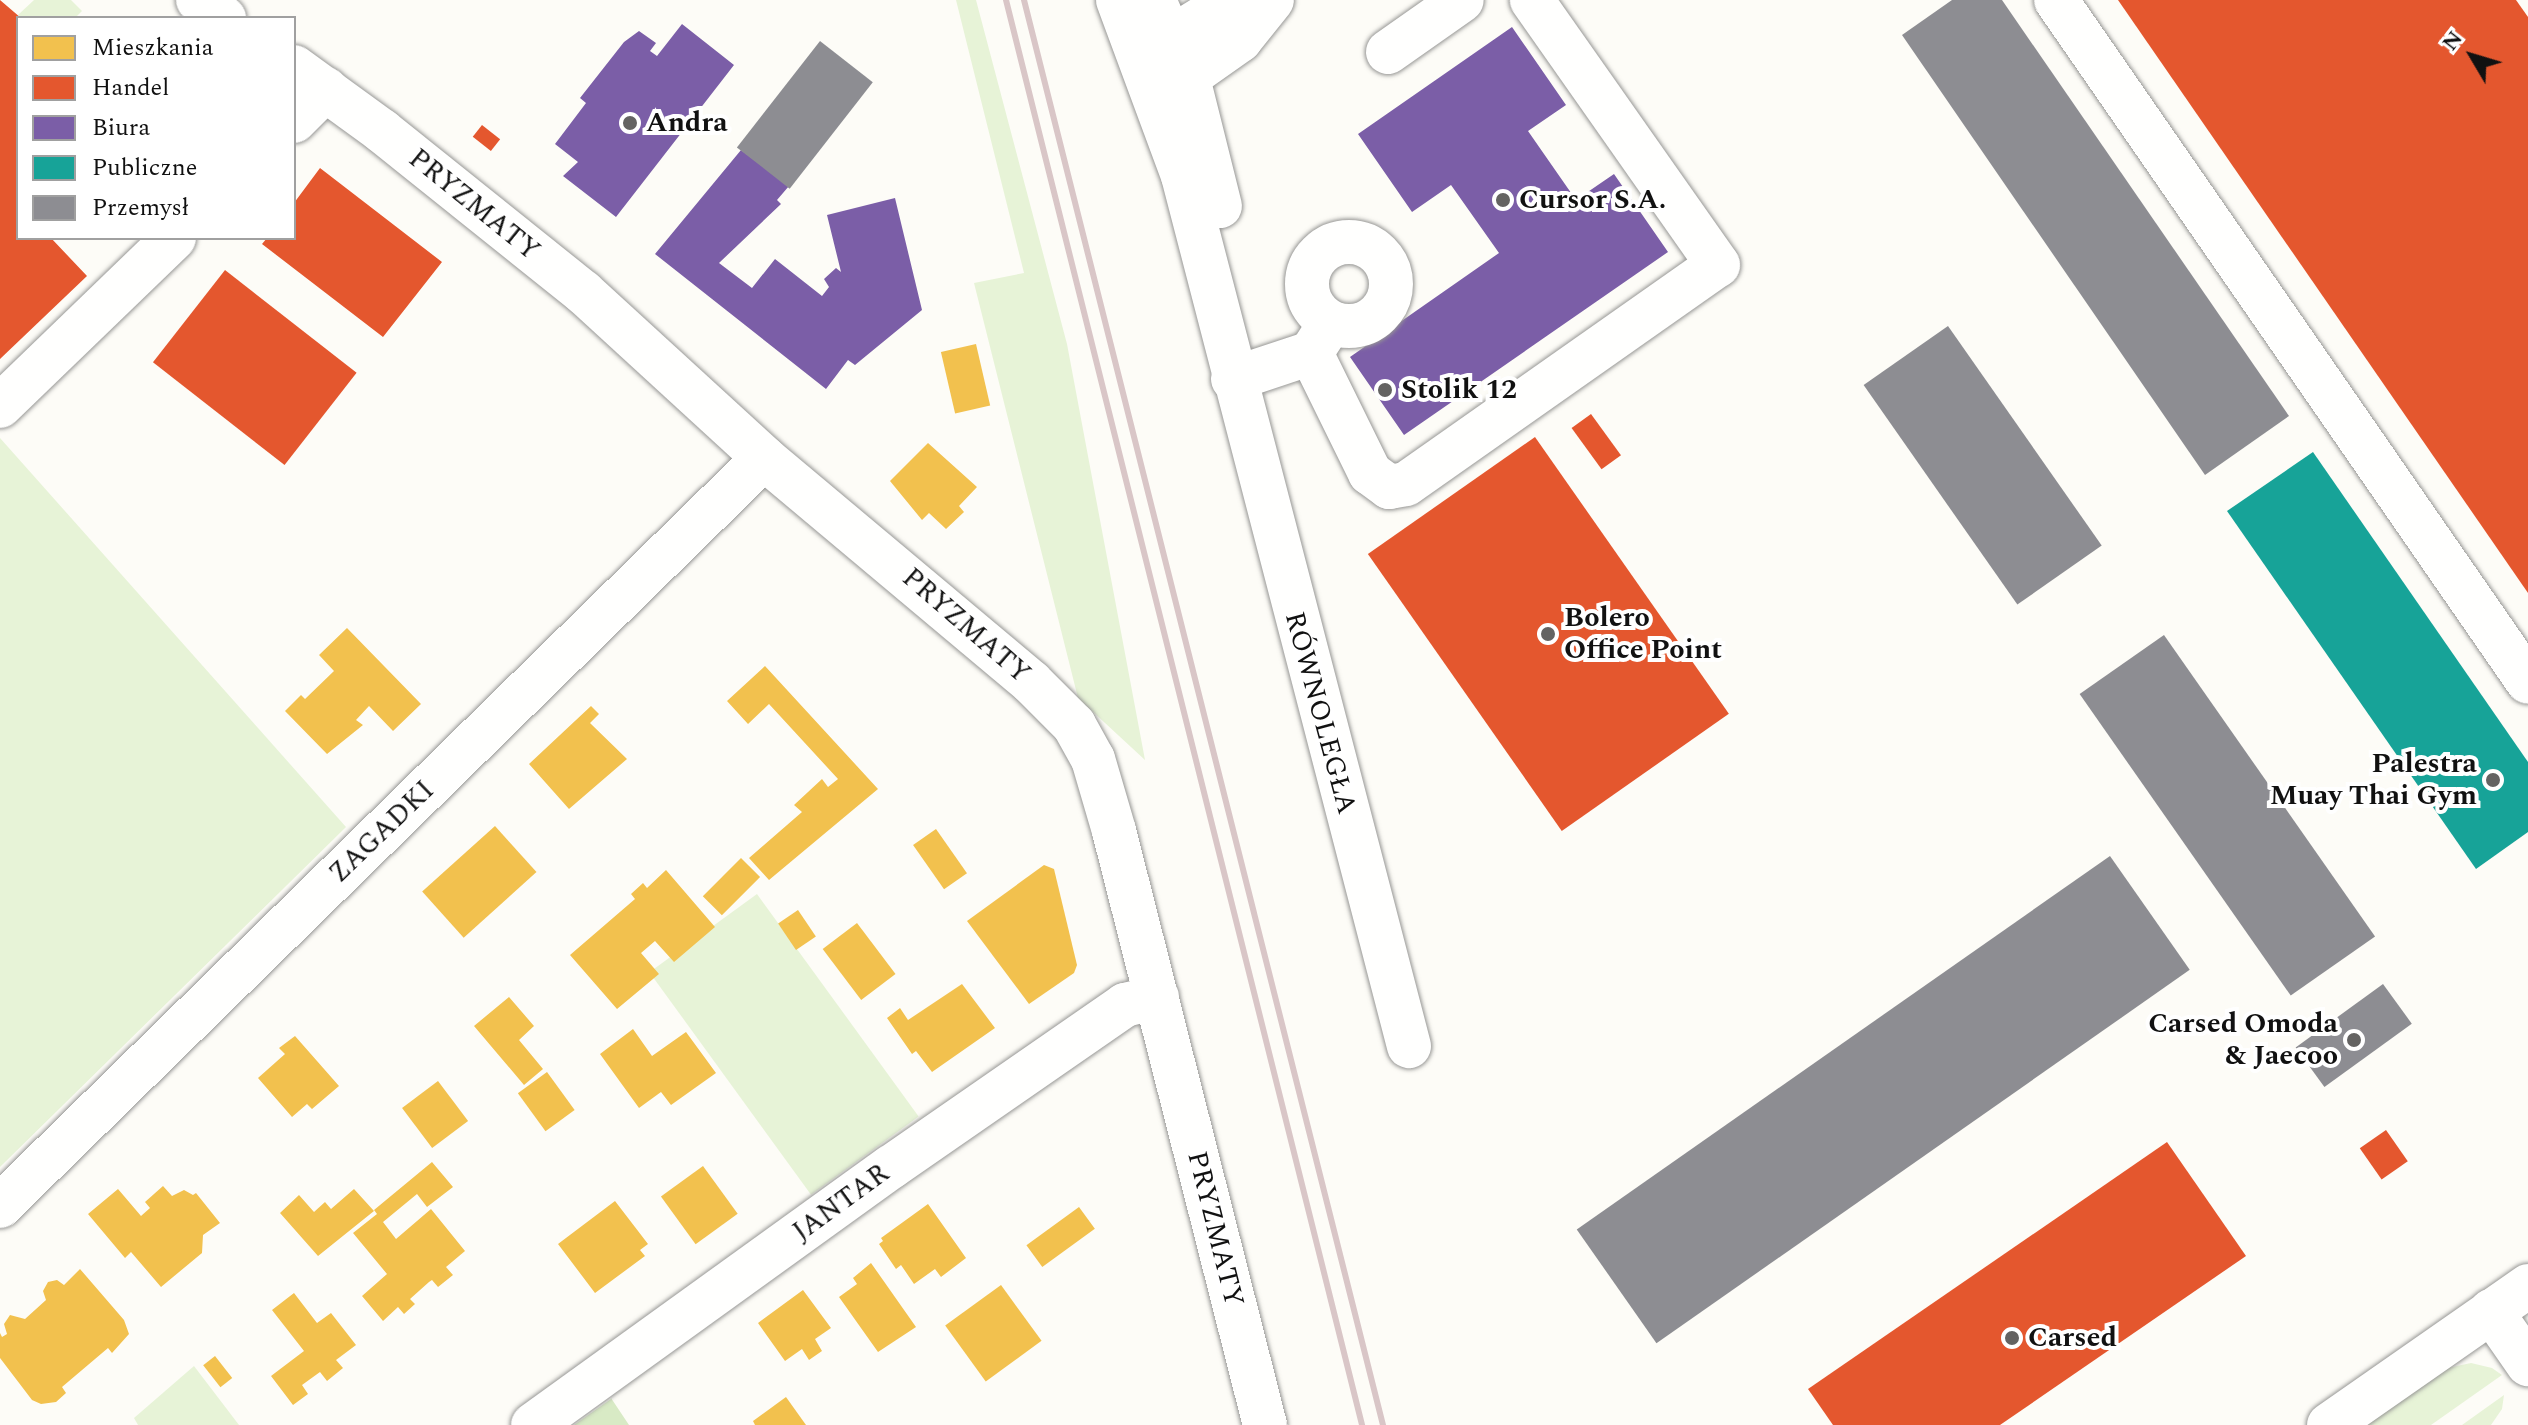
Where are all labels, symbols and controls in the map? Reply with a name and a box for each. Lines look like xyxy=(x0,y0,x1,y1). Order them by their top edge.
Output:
legend xyxy=(16,16,296,240)
north arrow xyxy=(2432,16,2512,96)
text: N xyxy=(2434,24,2471,58)
text: Mieszkania xyxy=(92,30,213,66)
text: Handel xyxy=(92,70,169,106)
place label: Andra xyxy=(646,106,728,140)
text: Biura xyxy=(92,110,150,146)
marker: Andra xyxy=(621,114,639,132)
street label: PRYZMATY xyxy=(402,142,546,268)
text: Publiczne xyxy=(92,150,197,186)
place label: Cursor S.A. xyxy=(1519,183,1666,217)
text: Przemysł xyxy=(92,190,189,226)
marker: Cursor S.A. xyxy=(1494,191,1512,209)
place label: Stolik 12 xyxy=(1401,373,1517,407)
marker: Stolik 12 xyxy=(1376,381,1394,399)
street label: PRYZMATY xyxy=(895,561,1037,691)
place label: Bolero Office Point xyxy=(1564,601,1722,667)
street label: RÓWNOLEGŁA xyxy=(1277,608,1363,818)
marker: Bolero Office Point xyxy=(1539,625,1557,643)
place label: Palestra Muay Thai Gym xyxy=(2270,747,2477,813)
marker: Palestra Muay Thai Gym xyxy=(2484,771,2502,789)
street label: ZAGADKI xyxy=(323,774,441,890)
place label: Carsed Omoda & Jaecoo xyxy=(2148,1007,2338,1073)
marker: Carsed Omoda & Jaecoo xyxy=(2345,1031,2363,1049)
street label: PRYZMATY xyxy=(1179,1148,1251,1310)
street label: JANTAR xyxy=(786,1157,896,1249)
place label: Carsed xyxy=(2028,1321,2117,1355)
marker: Carsed xyxy=(2003,1329,2021,1347)

